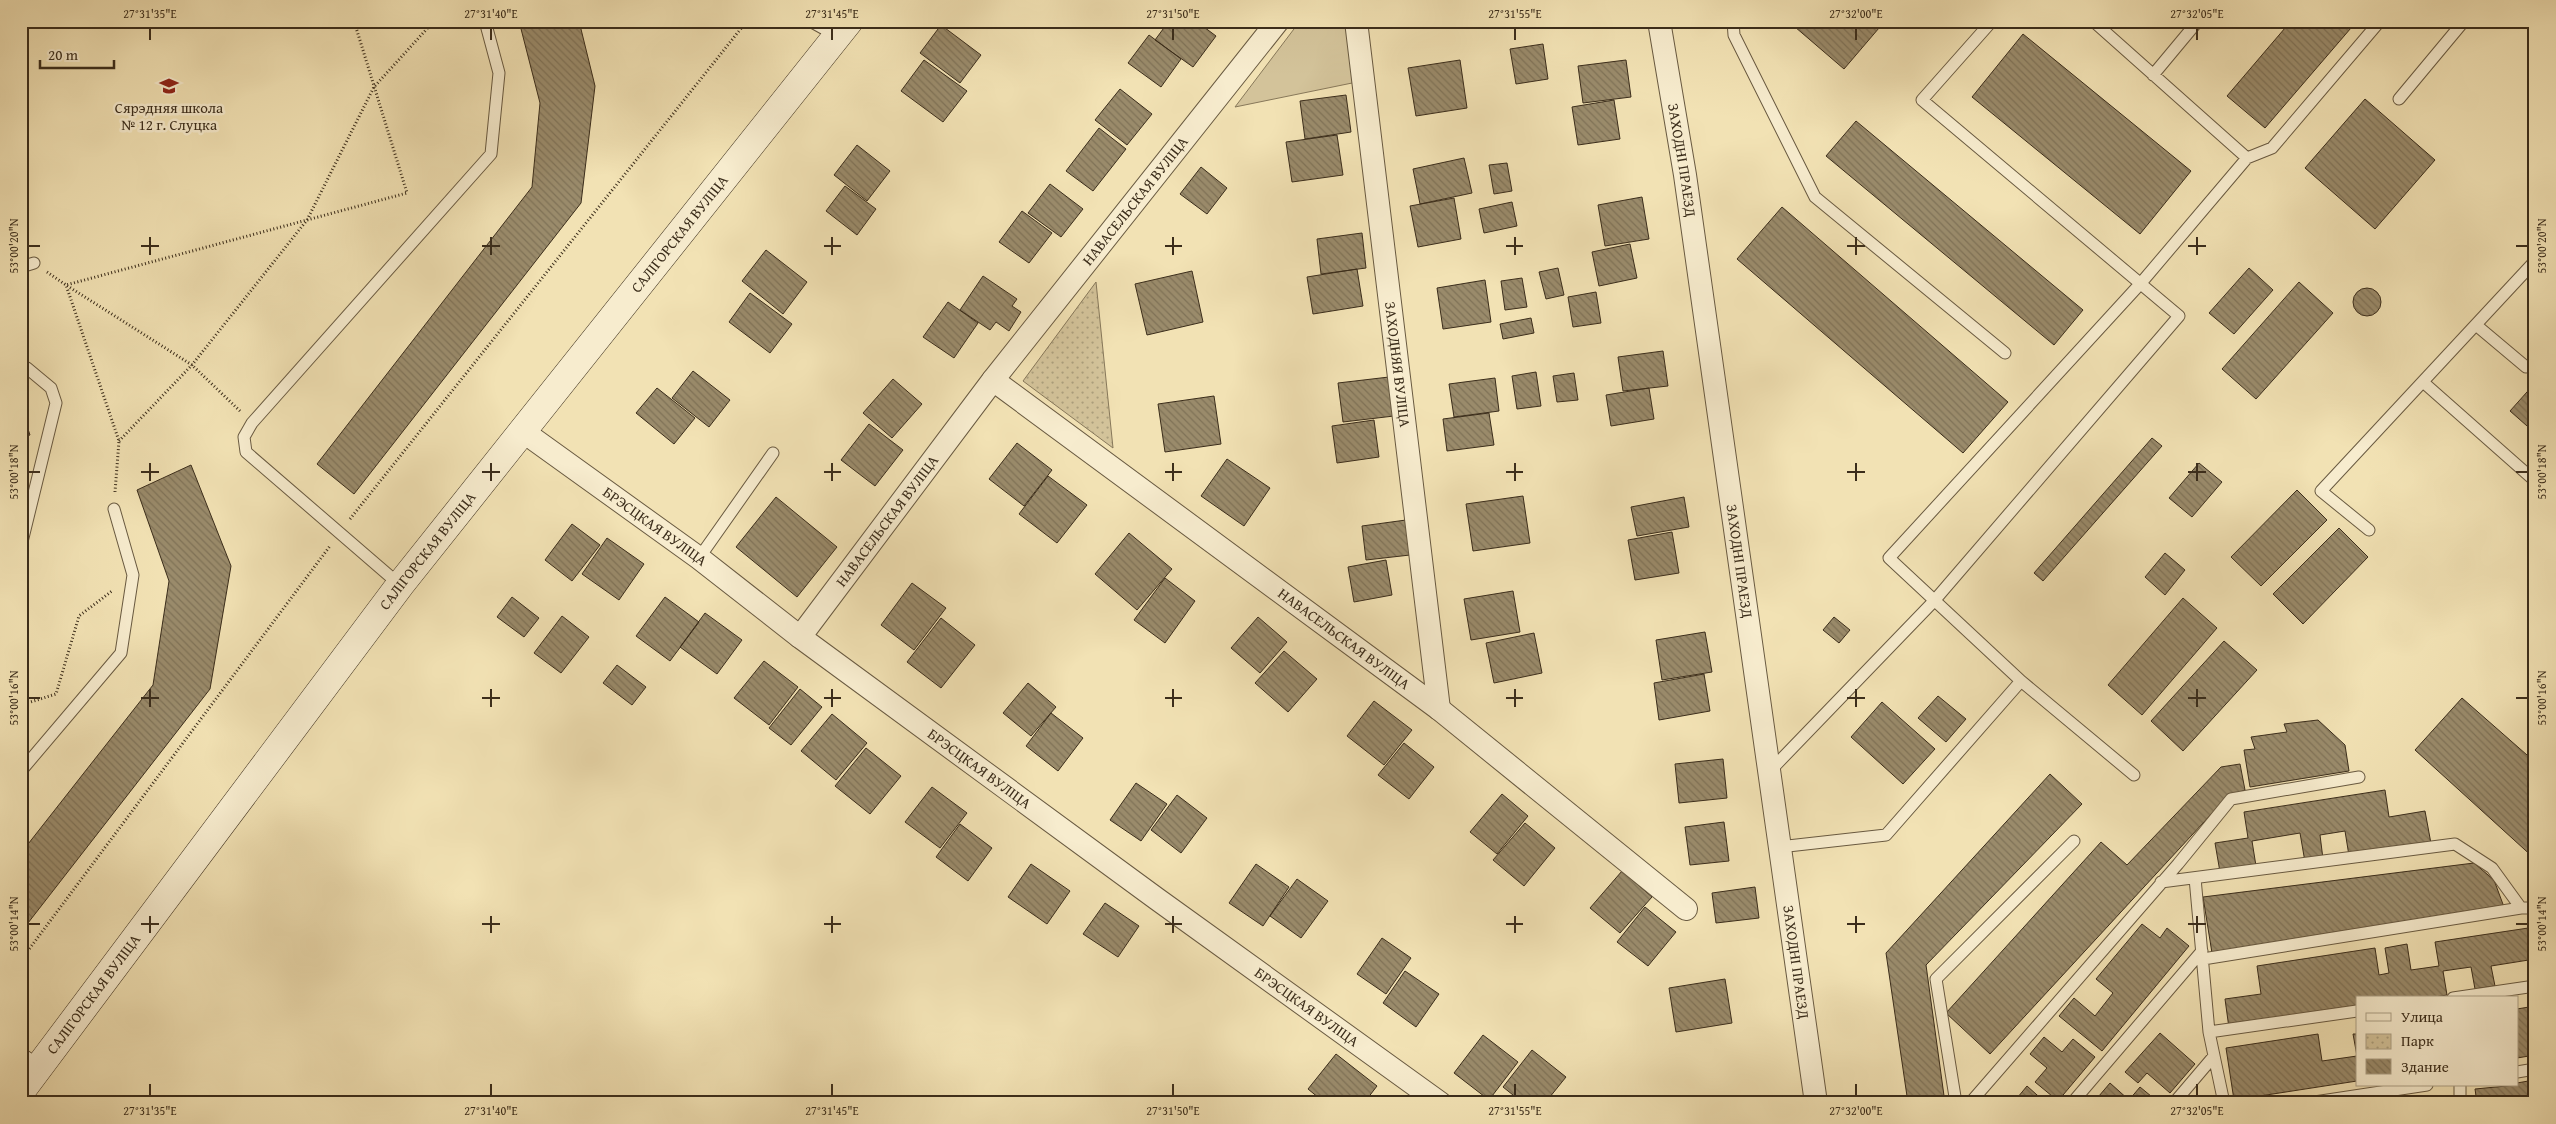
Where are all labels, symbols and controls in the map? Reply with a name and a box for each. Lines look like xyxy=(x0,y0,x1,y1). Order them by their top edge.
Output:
text: 27°31'35"E xyxy=(123,5,177,22)
text: 27°31'40"E xyxy=(464,5,518,22)
text: 27°31'45"E xyxy=(805,5,859,22)
text: 27°31'50"E xyxy=(1146,5,1200,22)
text: 27°31'55"E xyxy=(1488,5,1542,22)
text: 27°32'00"E xyxy=(1829,5,1883,22)
text: 27°32'05"E xyxy=(2170,5,2224,22)
scale bar xyxy=(40,38,114,70)
text: 20 m xyxy=(48,44,79,65)
school or university icon: Сярэдняя школа № 12 г. Слуцка xyxy=(158,75,180,97)
place label: Сярэдняя школа № 12 г. Слуцка xyxy=(115,97,224,135)
street label: ЗАХОДНІ ПРАЕЗД xyxy=(1663,102,1702,219)
street label: НАВАСЕЛЬСКАЯ ВУЛІЦА xyxy=(1077,132,1193,270)
street label: САЛІГОРСКАЯ ВУЛІЦА xyxy=(626,170,733,297)
text: 53°00'20"N xyxy=(5,218,22,274)
text: 53°00'20"N xyxy=(2533,218,2550,274)
street label: ЗАХОДНЯЯ ВУЛІЦА xyxy=(1380,300,1416,428)
text: 53°00'18"N xyxy=(5,444,22,500)
text: 53°00'18"N xyxy=(2533,444,2550,500)
street label: НАВАСЕЛЬСКАЯ ВУЛІЦА xyxy=(830,451,943,591)
street label: БРЭСЦКАЯ ВУЛІЦА xyxy=(599,481,712,571)
street label: САЛІГОРСКАЯ ВУЛІЦА xyxy=(374,487,480,614)
street label: ЗАХОДНІ ПРАЕЗД xyxy=(1722,503,1758,620)
street label: НАВАСЕЛЬСКАЯ ВУЛІЦА xyxy=(1274,583,1415,694)
text: 53°00'16"N xyxy=(5,670,22,726)
text: 53°00'16"N xyxy=(2533,670,2550,726)
street label: БРЭСЦКАЯ ВУЛІЦА xyxy=(923,723,1036,813)
text: 53°00'14"N xyxy=(5,896,22,952)
text: 53°00'14"N xyxy=(2533,896,2550,952)
street label: ЗАХОДНІ ПРАЕЗД xyxy=(1778,904,1815,1021)
street label: САЛІГОРСКАЯ ВУЛІЦА xyxy=(41,929,145,1058)
street label: БРЭСЦКАЯ ВУЛІЦА xyxy=(1251,962,1364,1051)
legend xyxy=(2356,996,2518,1086)
text: Улица xyxy=(2401,1006,2444,1027)
text: Парк xyxy=(2401,1030,2434,1051)
text: Здание xyxy=(2401,1056,2449,1077)
text: 27°31'35"E xyxy=(123,1102,177,1119)
text: 27°31'40"E xyxy=(464,1102,518,1119)
text: 27°31'45"E xyxy=(805,1102,859,1119)
text: 27°31'50"E xyxy=(1146,1102,1200,1119)
text: 27°31'55"E xyxy=(1488,1102,1542,1119)
text: 27°32'00"E xyxy=(1829,1102,1883,1119)
text: 27°32'05"E xyxy=(2170,1102,2224,1119)

